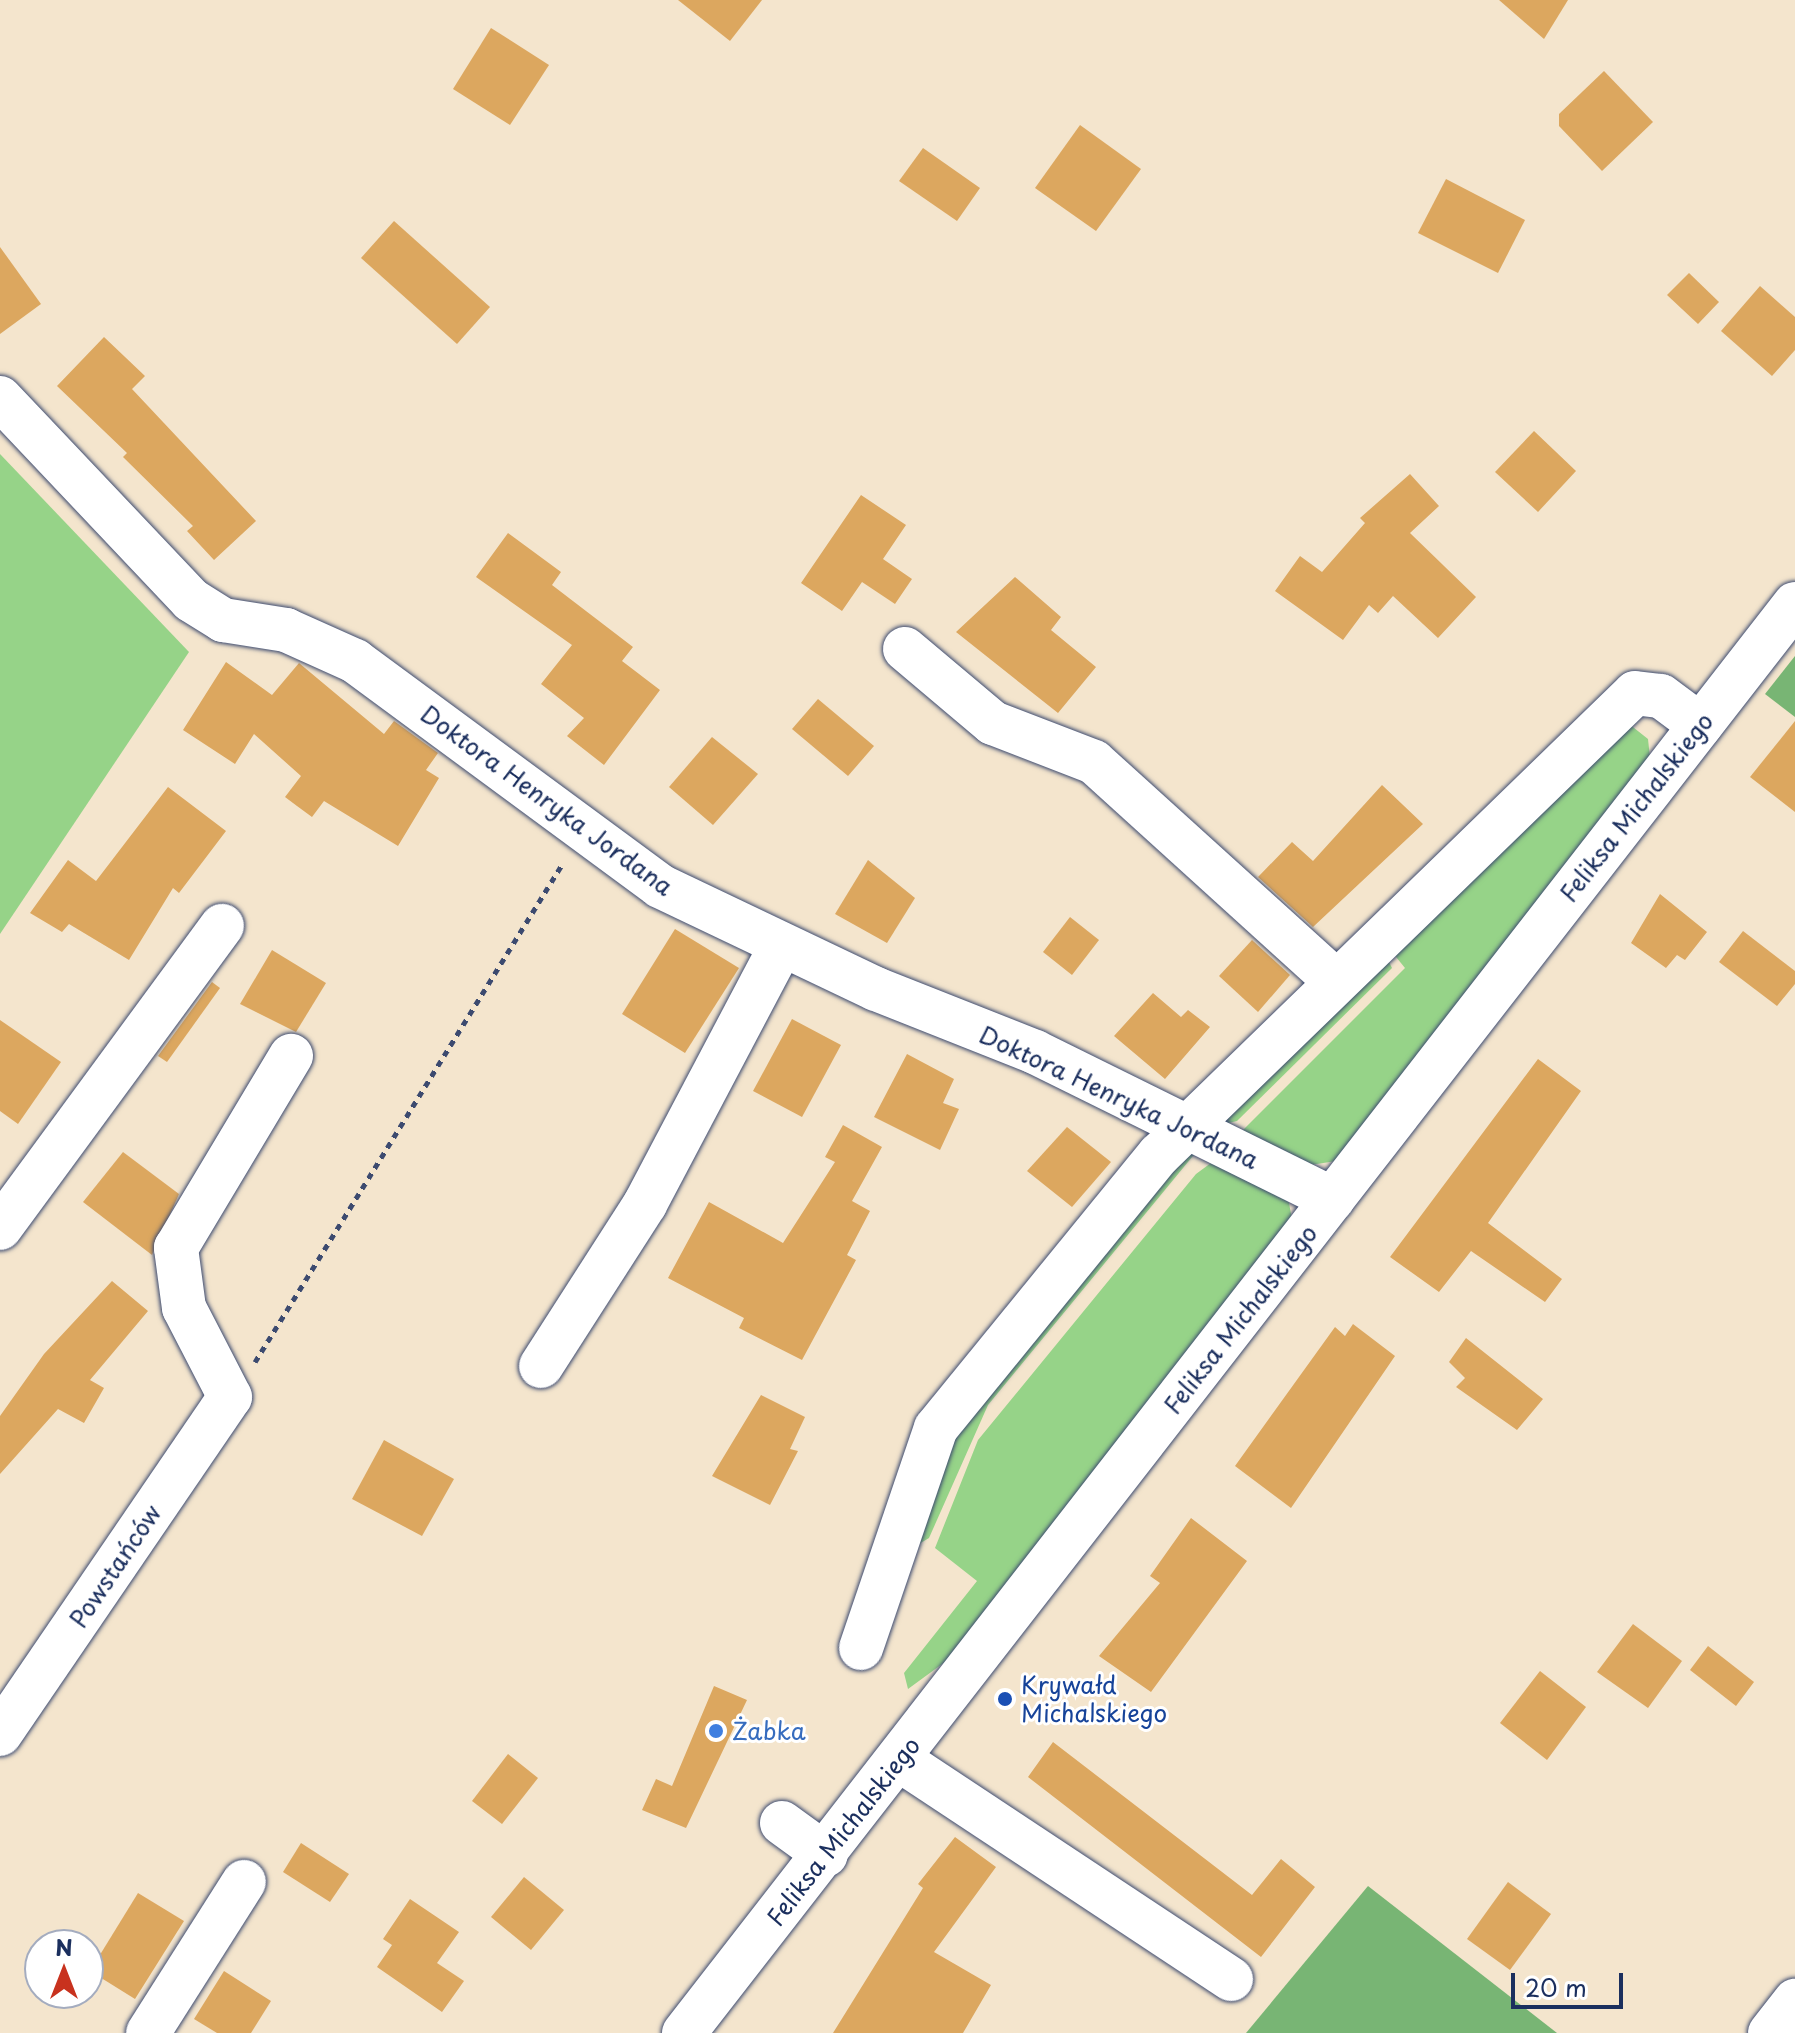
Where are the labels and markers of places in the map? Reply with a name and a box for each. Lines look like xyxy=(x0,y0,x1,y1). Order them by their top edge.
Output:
place label: Krywałd Michalskiego xyxy=(1021,1671,1167,1727)
marker: Krywałd Michalskiego xyxy=(996,1690,1014,1708)
place label: Żabka xyxy=(732,1717,806,1745)
marker: Żabka xyxy=(707,1722,725,1740)

